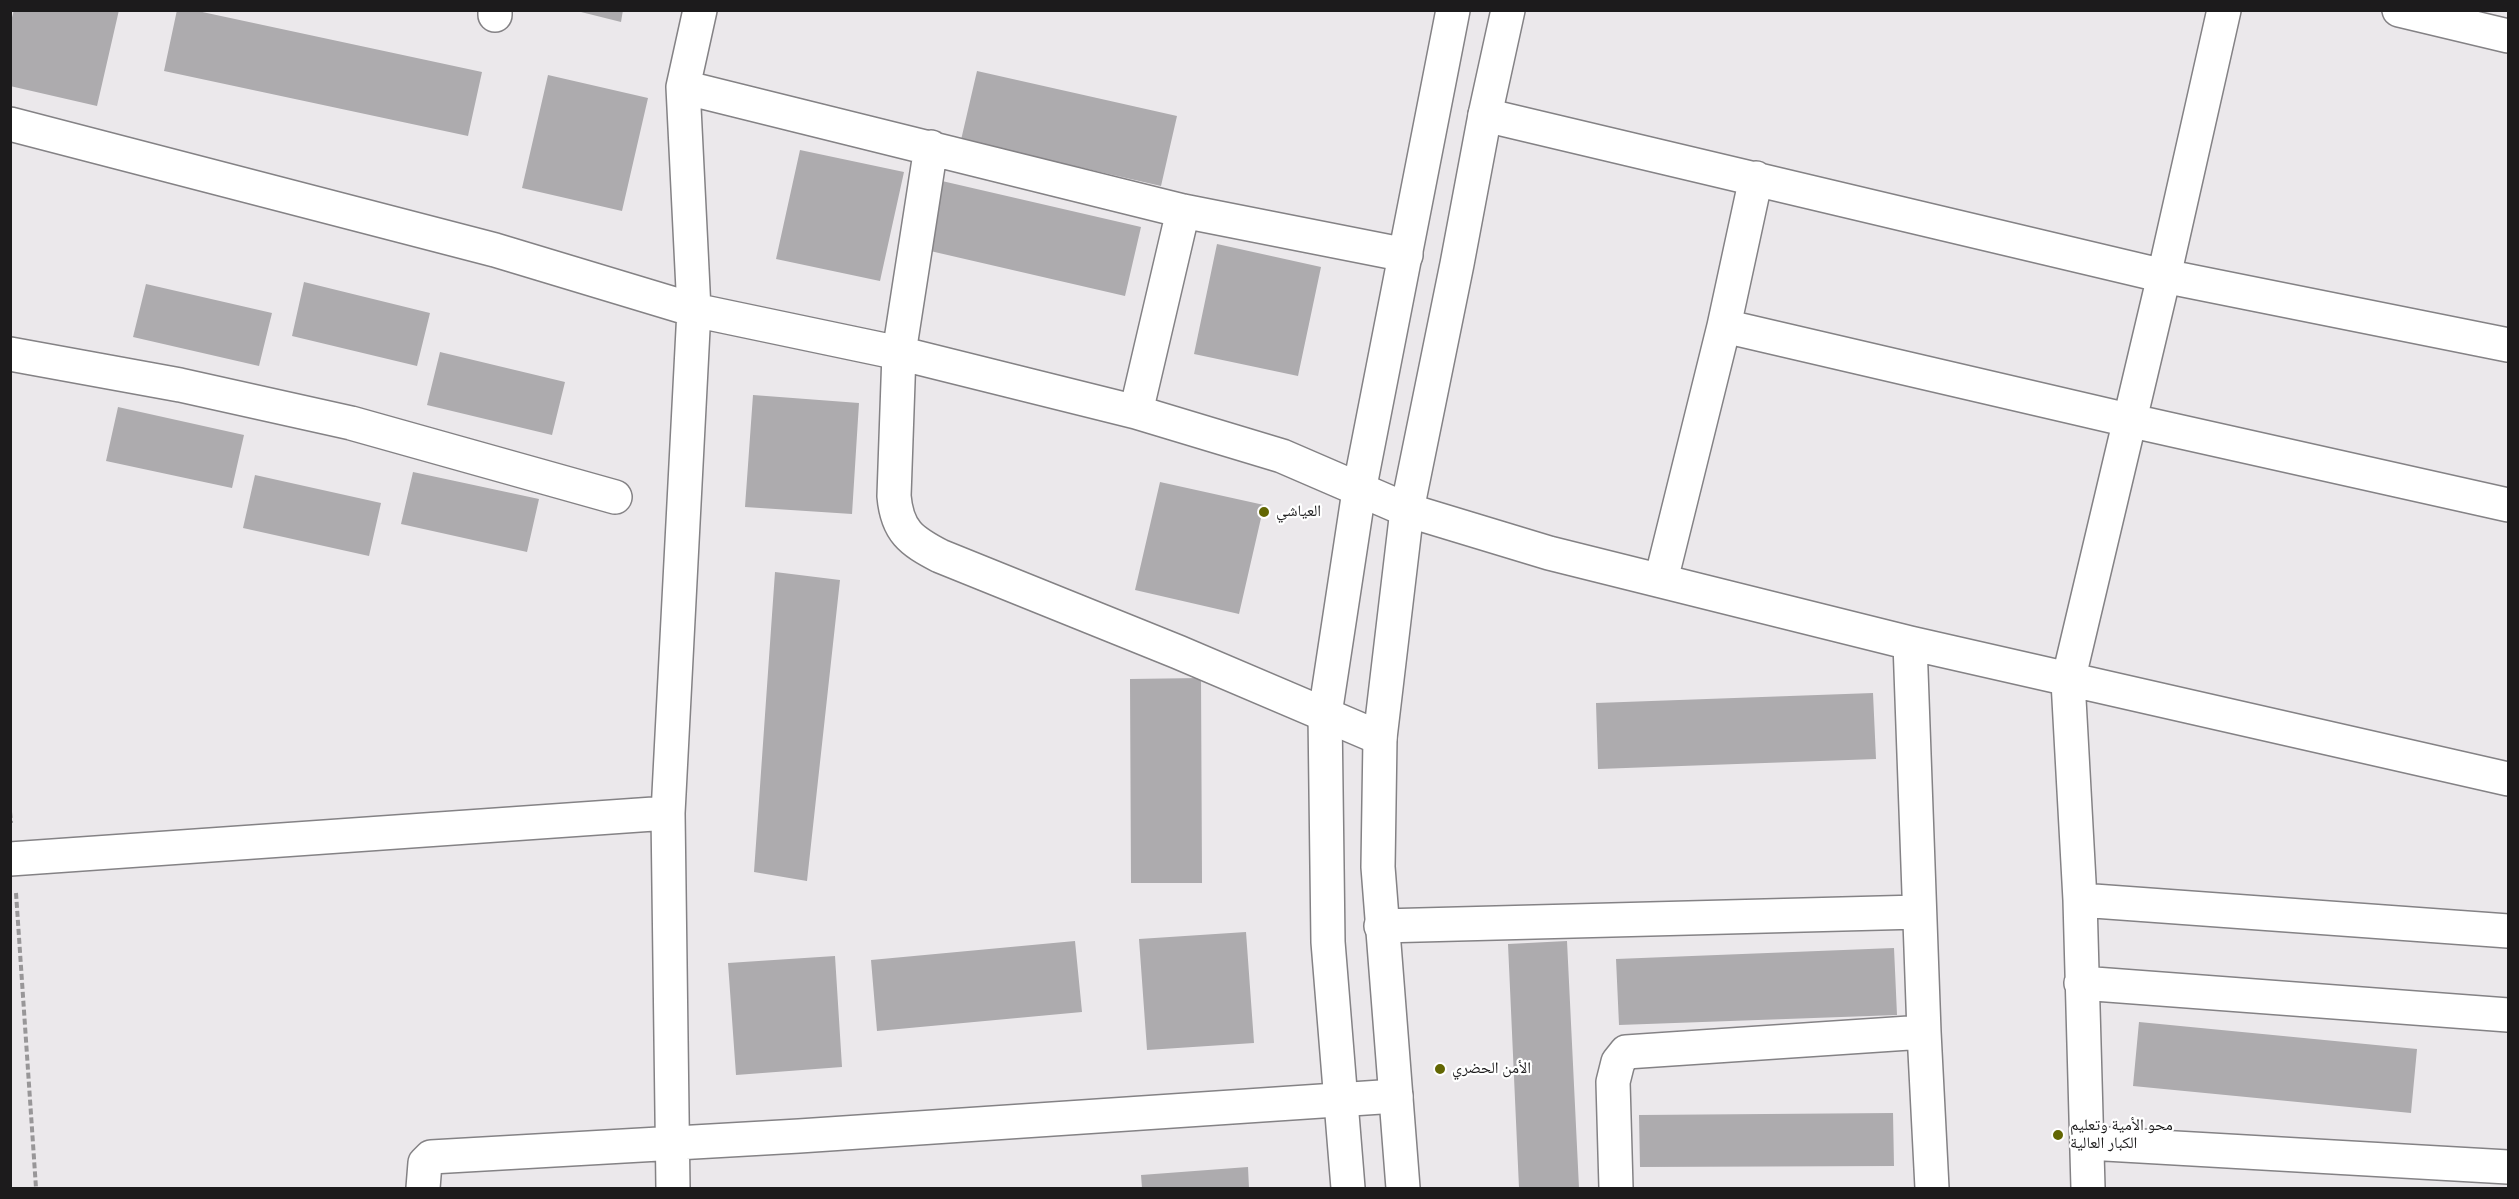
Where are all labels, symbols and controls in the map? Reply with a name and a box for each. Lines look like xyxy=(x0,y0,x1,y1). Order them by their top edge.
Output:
place label: العياشي xyxy=(1276,502,1321,522)
marker: العياشي xyxy=(1257,505,1271,519)
place label: الأمن الحضري xyxy=(1452,1059,1531,1079)
marker: الأمن الحضري xyxy=(1433,1062,1447,1076)
place label: محو الأمية وتعليم الكبار العالية xyxy=(2070,1116,2173,1154)
marker: محو الأمية وتعليم الكبار العالية xyxy=(2051,1128,2065,1142)

